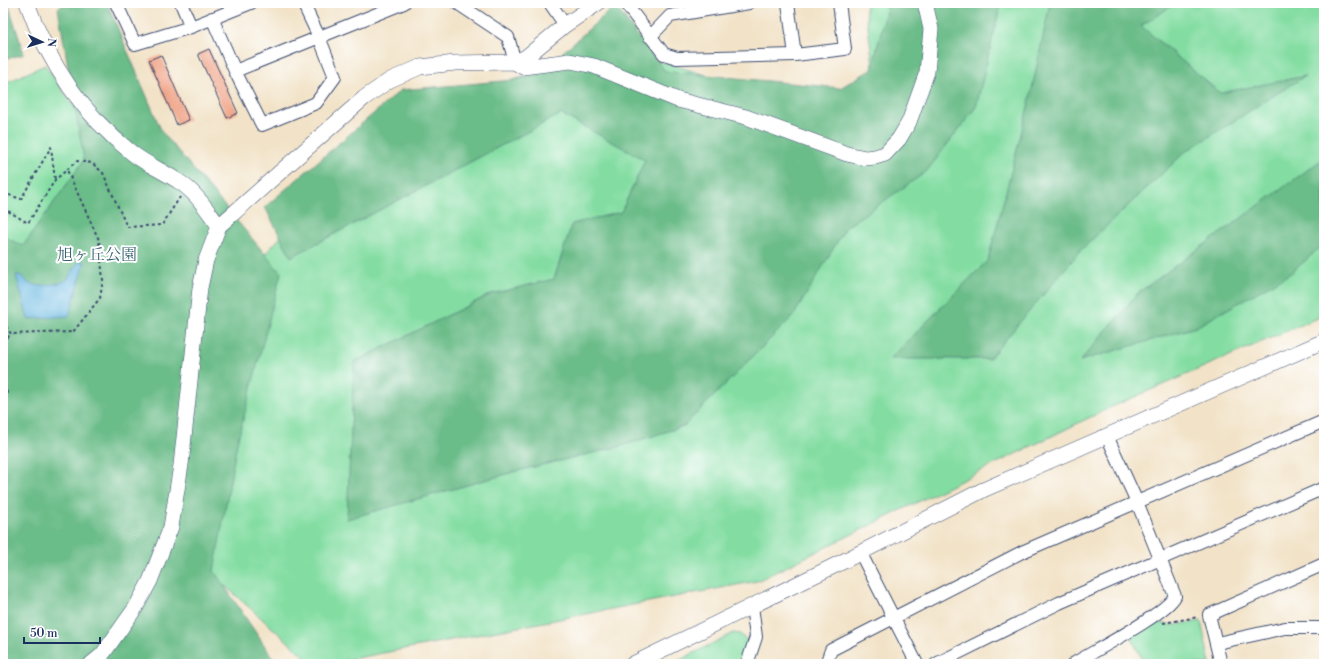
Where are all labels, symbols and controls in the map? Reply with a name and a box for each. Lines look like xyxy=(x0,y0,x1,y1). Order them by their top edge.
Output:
north arrow xyxy=(22,22,62,62)
text: N xyxy=(44,38,58,48)
park label: 旭ヶ丘公園 xyxy=(57,245,137,265)
scale bar xyxy=(24,619,100,645)
text: 50 m xyxy=(30,626,58,641)

